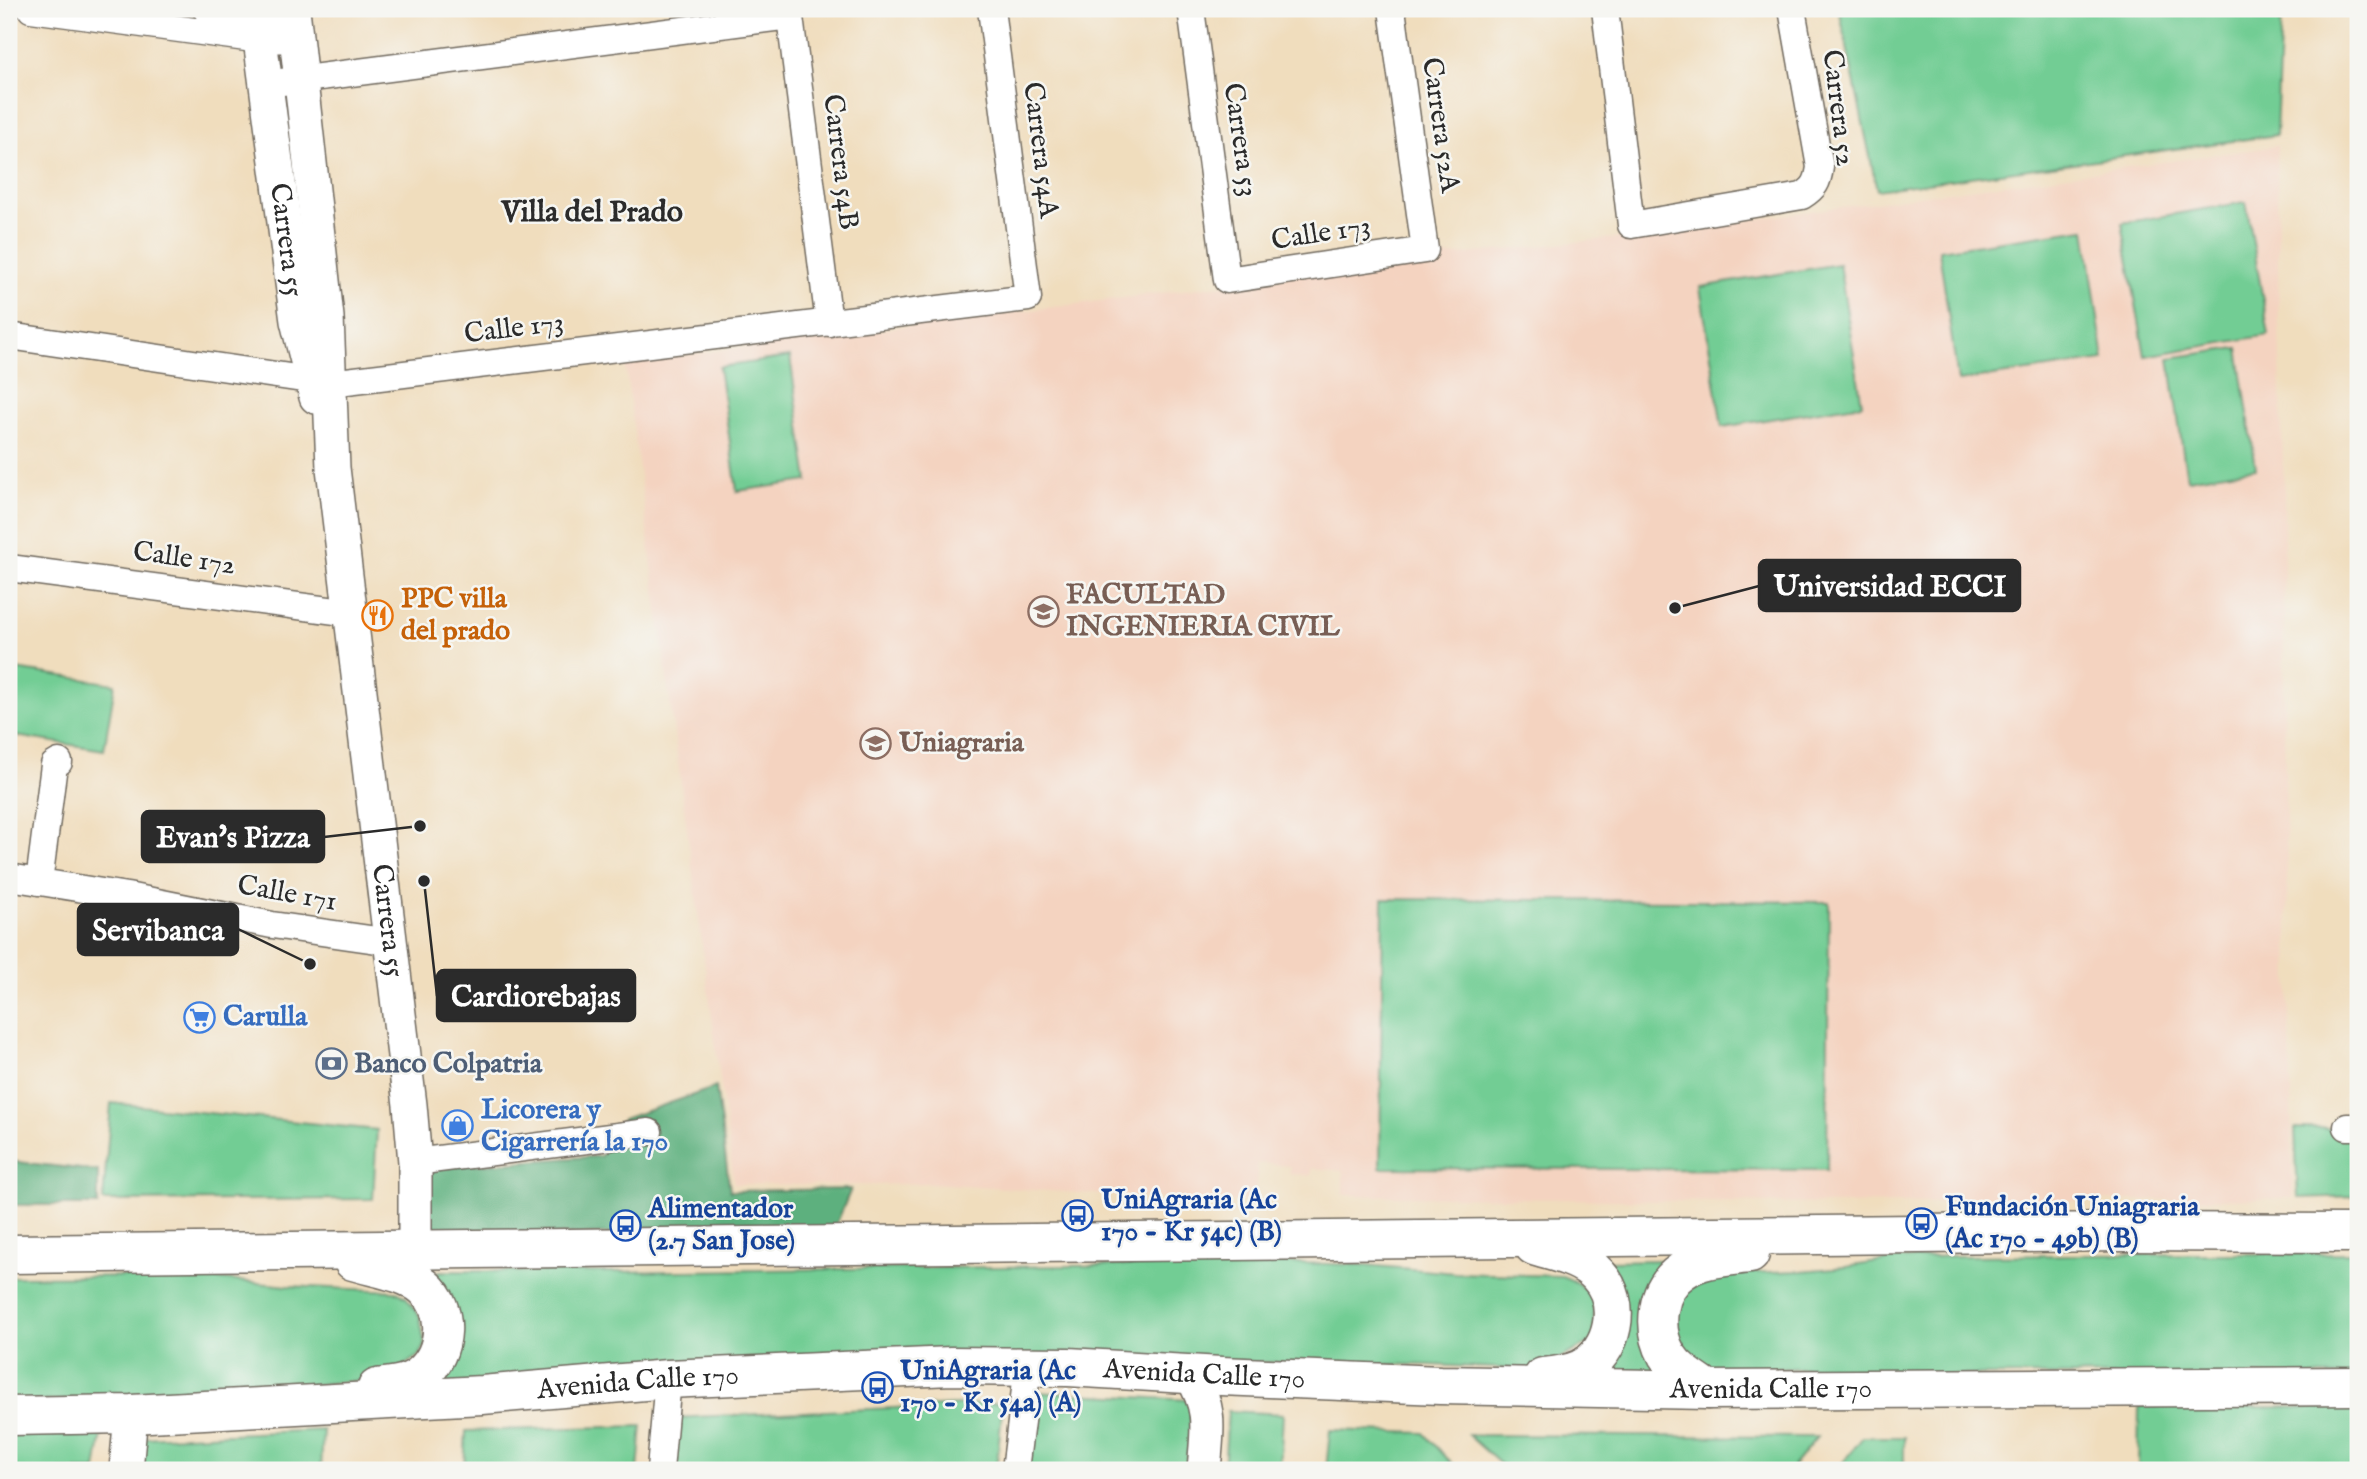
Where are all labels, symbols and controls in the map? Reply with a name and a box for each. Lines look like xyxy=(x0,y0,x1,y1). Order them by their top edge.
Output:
street label: Carrera 52 xyxy=(1813,48,1863,168)
street label: Carrera 52A xyxy=(1413,55,1467,196)
street label: Carrera 54A xyxy=(1014,80,1066,221)
street label: Carrera 53 xyxy=(1215,81,1265,199)
street label: Carrera 54B xyxy=(814,92,866,232)
street label: Carrera 55 xyxy=(262,181,311,299)
district label: Villa del Prado xyxy=(500,194,683,232)
street label: Calle 173 xyxy=(1269,209,1373,259)
street label: Calle 173 xyxy=(462,306,566,352)
street label: Calle 172 xyxy=(131,535,237,583)
callout: Universidad ECCI xyxy=(1759,560,2020,611)
text: Universidad ECCI xyxy=(1774,569,2007,607)
place label: FACULTAD INGENIERIA CIVIL xyxy=(1066,578,1341,645)
place label: PPC villa del prado xyxy=(401,582,510,649)
school or university icon: FACULTAD INGENIERIA CIVIL xyxy=(1026,594,1060,628)
restaurant icon: PPC villa del prado xyxy=(361,598,395,632)
school or university icon: Uniagraria xyxy=(859,726,893,760)
place label: Uniagraria xyxy=(899,726,1025,761)
callout: Evan's Pizza xyxy=(142,811,324,862)
text: Evan's Pizza xyxy=(156,820,311,858)
street label: Carrera 55 xyxy=(363,862,412,980)
street label: Calle 171 xyxy=(235,868,339,920)
callout: Servibanca xyxy=(78,904,238,955)
text: Servibanca xyxy=(92,913,225,951)
callout: Cardiorebajas xyxy=(437,970,635,1021)
text: Cardiorebajas xyxy=(451,979,621,1017)
supermarket icon: Carulla xyxy=(183,1000,217,1034)
place label: Carulla xyxy=(223,1000,308,1035)
bank icon: Banco Colpatria xyxy=(314,1047,348,1081)
place label: Banco Colpatria xyxy=(354,1047,543,1082)
place label: Licorera y Cigarrería la 170 xyxy=(481,1093,668,1160)
shop icon: Licorera y Cigarrería la 170 xyxy=(441,1109,475,1143)
place label: UniAgraria (Ac 170 - Kr 54c) (B) xyxy=(1101,1183,1282,1250)
place label: Fundación Uniagraria (Ac 170 - 49b) (B) xyxy=(1945,1190,2200,1257)
place label: Alimentador (2.7 San Jose) xyxy=(647,1192,795,1259)
bus stop icon: UniAgraria (Ac 170 - Kr 54c) (B) xyxy=(1061,1199,1095,1233)
bus stop icon: Fundación Uniagraria (Ac 170 - 49b) (B) xyxy=(1905,1206,1939,1240)
bus stop icon: Alimentador (2.7 San Jose) xyxy=(608,1208,642,1242)
street label: Avenida Calle 170 xyxy=(1101,1352,1306,1397)
place label: UniAgraria (Ac 170 - Kr 54a) (A) xyxy=(900,1354,1081,1421)
street label: Avenida Calle 170 xyxy=(534,1358,740,1408)
bus stop icon: UniAgraria (Ac 170 - Kr 54a) (A) xyxy=(860,1370,894,1404)
street label: Avenida Calle 170 xyxy=(1668,1371,1872,1408)

